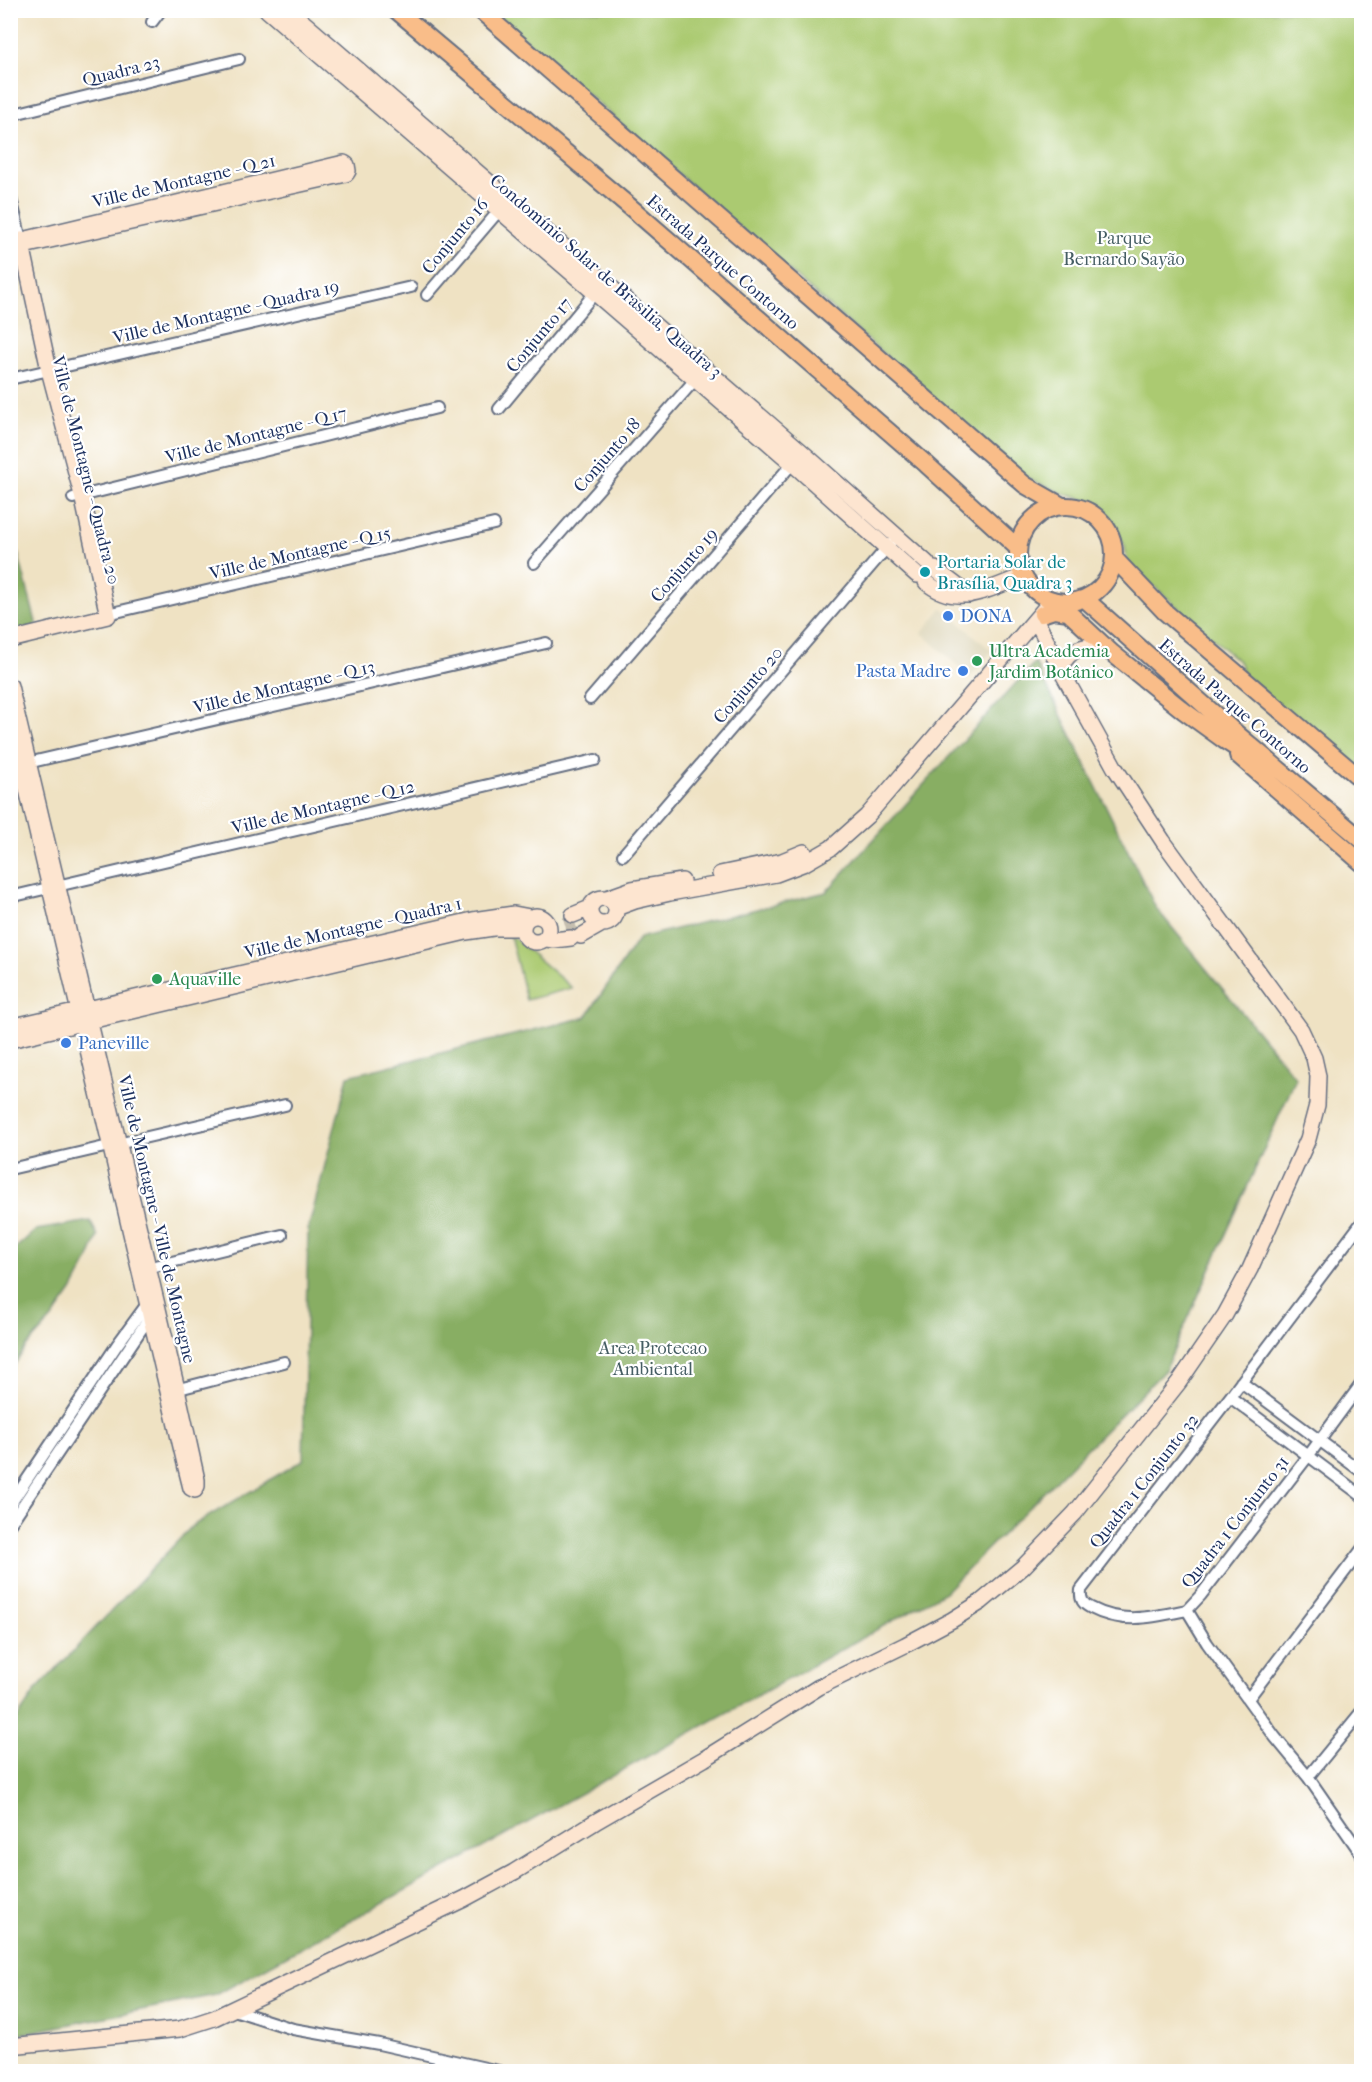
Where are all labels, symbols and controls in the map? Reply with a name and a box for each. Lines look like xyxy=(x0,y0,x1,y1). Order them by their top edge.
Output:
street label: Quadra 23 xyxy=(80,52,162,91)
street label: Ville de Montagne - Q 21 xyxy=(90,150,278,213)
street label: Condomínio Solar de Brasilia, Quadra 3 xyxy=(485,170,726,383)
street label: Estrada Parque Contorno xyxy=(642,191,803,334)
street label: Conjunto 16 xyxy=(418,194,493,278)
park label: Parque Bernardo Sayão xyxy=(1063,228,1185,270)
street label: Ville de Montagne - Quadra 19 xyxy=(110,276,341,349)
street label: Conjunto 17 xyxy=(502,293,577,377)
street label: Ville de Montagne - Quadra 20 xyxy=(47,353,124,587)
street label: Ville de Montagne - Q 17 xyxy=(162,403,350,468)
street label: Conjunto 18 xyxy=(569,414,645,497)
street label: Ville de Montagne - Q 15 xyxy=(206,522,393,585)
street label: Conjunto 19 xyxy=(646,524,722,607)
place label: Portaria Solar de Brasília, Quadra 3 xyxy=(937,552,1072,594)
marker: Portaria Solar de Brasília, Quadra 3 xyxy=(918,565,932,579)
place label: DONA xyxy=(960,606,1013,627)
marker: DONA xyxy=(941,609,955,623)
street label: Estrada Parque Contorno xyxy=(1154,635,1315,778)
place label: Ultra Academia Jardim Botânico xyxy=(987,641,1113,683)
street label: Conjunto 20 xyxy=(709,643,788,728)
marker: Ultra Academia Jardim Botânico xyxy=(970,654,984,668)
street label: Ville de Montagne - Q 13 xyxy=(190,656,377,719)
place label: Pasta Madre xyxy=(856,661,951,682)
marker: Pasta Madre xyxy=(956,664,970,678)
street label: Ville de Montagne - Q 12 xyxy=(229,776,417,839)
street label: Ville de Montagne - Quadra 1 xyxy=(241,893,464,964)
place label: Aquaville xyxy=(168,969,241,990)
marker: Aquaville xyxy=(150,972,164,986)
place label: Paneville xyxy=(78,1033,149,1054)
marker: Paneville xyxy=(59,1036,73,1050)
street label: Ville de Montagne - Ville de Montagne xyxy=(113,1072,200,1365)
park label: Area Protecao Ambiental xyxy=(598,1338,707,1380)
street label: Quadra 1 Conjunto 32 xyxy=(1085,1410,1203,1553)
street label: Quadra 1 Conjunto 31 xyxy=(1177,1452,1294,1593)

